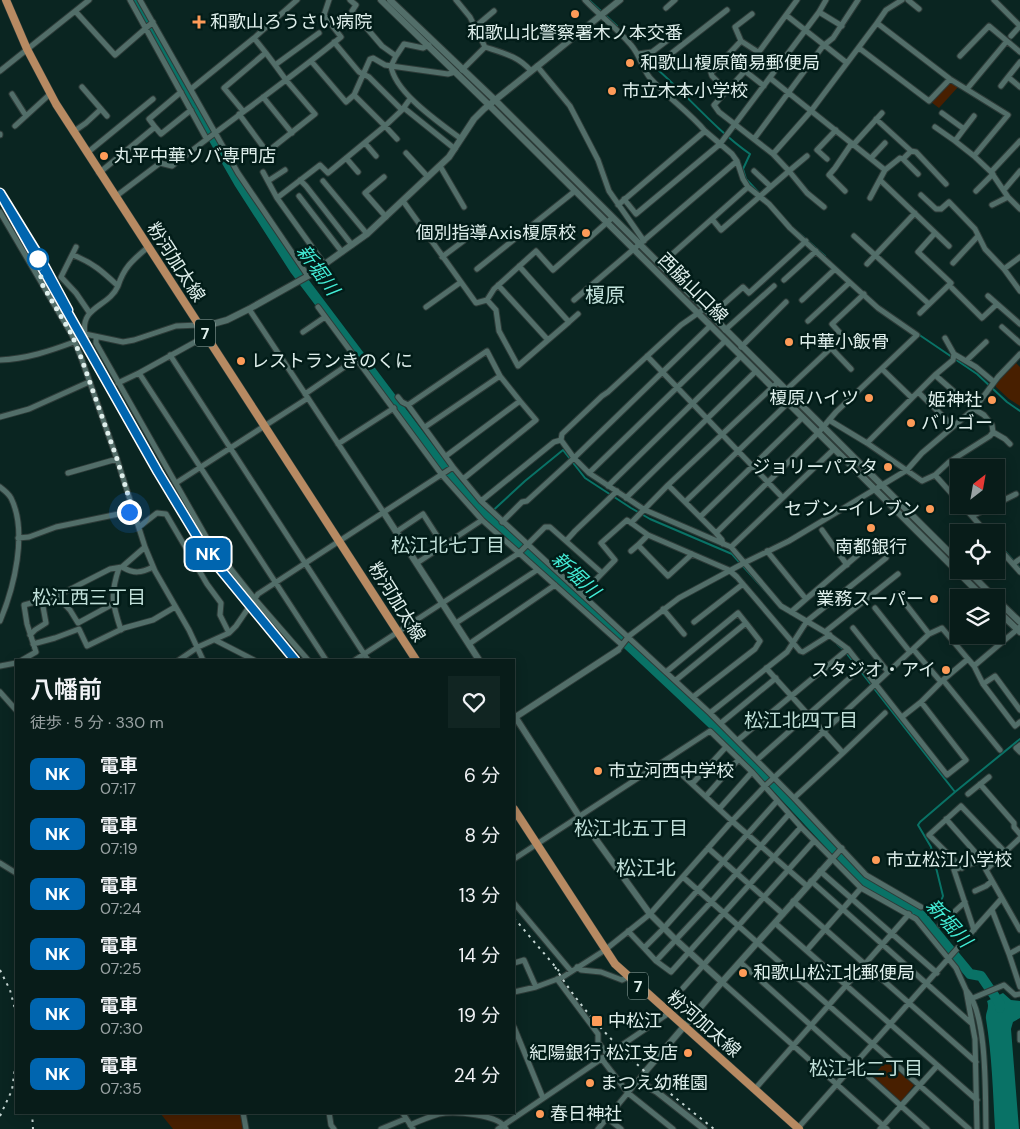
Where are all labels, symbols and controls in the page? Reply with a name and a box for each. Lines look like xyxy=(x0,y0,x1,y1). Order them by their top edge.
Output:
marker: 和歌山北警察署木ノ本交番 xyxy=(569,8,581,20)
place label: 和歌山ろうさい病院 xyxy=(210,10,372,34)
marker: 和歌山ろうさい病院 xyxy=(192,15,206,29)
place label: 和歌山北警察署木ノ本交番 xyxy=(467,21,683,45)
place label: 和歌山榎原簡易郵便局 xyxy=(640,51,820,75)
marker: 和歌山榎原簡易郵便局 xyxy=(624,57,636,69)
place label: 市立木本小学校 xyxy=(622,79,748,103)
marker: 市立木本小学校 xyxy=(606,85,618,97)
place label: 丸平中華ソバ専門店 xyxy=(114,144,276,168)
marker: 丸平中華ソバ専門店 xyxy=(98,150,110,162)
street label: 粉河加太線 xyxy=(141,218,211,306)
place label: 個別指導Axis榎原校 xyxy=(416,221,576,245)
marker: 個別指導Axis榎原校 xyxy=(580,227,592,239)
water label: 新堀川 xyxy=(291,240,346,302)
unlabelled marker xyxy=(27,248,49,270)
street label: 西脇山口線 xyxy=(653,248,733,328)
district label: 榎原 xyxy=(585,282,625,308)
road number: 7 xyxy=(195,319,215,346)
place label: 中華小飯骨 xyxy=(799,330,889,354)
marker: 中華小飯骨 xyxy=(783,336,795,348)
place label: レストランきのくに xyxy=(251,349,413,373)
marker: レストランきのくに xyxy=(235,355,247,367)
place label: 榎原ハイツ xyxy=(769,386,859,410)
place label: 姫神社 xyxy=(928,388,982,412)
marker: 榎原ハイツ xyxy=(863,392,875,404)
marker: 姫神社 xyxy=(986,394,998,406)
place label: バリゴー xyxy=(921,411,993,435)
marker: バリゴー xyxy=(905,417,917,429)
place label: ジョリーパスタ xyxy=(752,455,878,479)
north arrow xyxy=(950,459,1005,514)
map controls xyxy=(950,459,1005,644)
marker: ジョリーパスタ xyxy=(882,461,894,473)
place label: セブン-イレブン xyxy=(784,497,920,521)
your location xyxy=(117,500,142,525)
marker: セブン-イレブン xyxy=(924,503,936,515)
marker: 南都銀行 xyxy=(865,522,877,534)
button: locate xyxy=(950,524,1005,579)
district label: 松江北七丁目 xyxy=(391,533,505,558)
place label: 南都銀行 xyxy=(835,535,907,559)
line badge: NK xyxy=(186,538,230,570)
text: NK xyxy=(196,542,220,566)
water label: 新堀川 xyxy=(547,546,607,605)
street label: 粉河加太線 xyxy=(363,557,431,647)
district label: 松江西三丁目 xyxy=(32,585,146,610)
place label: 業務スーパー xyxy=(816,587,924,611)
button: layers xyxy=(950,589,1005,644)
marker: 業務スーパー xyxy=(928,593,940,605)
place label: スタジオ・アイ xyxy=(811,658,936,682)
marker: スタジオ・アイ xyxy=(940,664,952,676)
text: 八幡前 xyxy=(30,674,102,705)
button: heart xyxy=(448,676,500,728)
district label: 松江北四丁目 xyxy=(744,708,858,733)
text: 徒歩 · 5 分 · 330 m xyxy=(30,712,164,733)
text: 電車 xyxy=(100,753,138,778)
place label: 市立河西中学校 xyxy=(608,759,734,783)
text: NK xyxy=(45,762,70,786)
text: 6 分 xyxy=(464,763,500,788)
marker: 市立河西中学校 xyxy=(592,765,604,777)
text: 07:17 xyxy=(100,778,136,799)
text: 電車 xyxy=(100,813,138,838)
district label: 松江北五丁目 xyxy=(574,816,688,841)
text: NK xyxy=(45,822,70,846)
text: 8 分 xyxy=(464,823,500,848)
text: 07:19 xyxy=(100,838,138,859)
place label: 市立松江小学校 xyxy=(886,848,1012,872)
marker: 市立松江小学校 xyxy=(870,854,882,866)
district label: 松江北 xyxy=(616,855,676,881)
text: 電車 xyxy=(100,873,138,898)
text: NK xyxy=(45,882,70,906)
text: 13 分 xyxy=(459,883,500,908)
water label: 新堀川 xyxy=(921,893,979,954)
text: 07:24 xyxy=(100,898,141,919)
text: 電車 xyxy=(100,933,138,958)
text: NK xyxy=(45,942,70,966)
text: 14 分 xyxy=(458,943,500,968)
text: 07:25 xyxy=(100,958,141,979)
place label: 和歌山松江北郵便局 xyxy=(753,961,915,985)
marker: 和歌山松江北郵便局 xyxy=(737,967,749,979)
road number: 7 xyxy=(628,972,648,999)
street label: 粉河加太線 xyxy=(662,985,746,1063)
text: 電車 xyxy=(100,993,138,1018)
text: NK xyxy=(45,1002,70,1026)
text: 19 分 xyxy=(458,1003,500,1028)
place label: 中松江 xyxy=(608,1009,662,1033)
marker: 中松江 xyxy=(590,1014,604,1028)
text: 07:30 xyxy=(100,1018,143,1039)
place label: 紀陽銀行 松江支店 xyxy=(529,1041,678,1065)
marker: 紀陽銀行 松江支店 xyxy=(682,1047,694,1059)
text: 電車 xyxy=(100,1053,138,1078)
district label: 松江北二丁目 xyxy=(809,1056,923,1081)
text: NK xyxy=(45,1062,70,1086)
text: 24 分 xyxy=(454,1063,500,1088)
place label: まつえ幼稚園 xyxy=(600,1071,708,1095)
marker: まつえ幼稚園 xyxy=(584,1077,596,1089)
text: 07:35 xyxy=(100,1078,142,1099)
place label: 春日神社 xyxy=(550,1102,622,1126)
marker: 春日神社 xyxy=(534,1108,546,1120)

